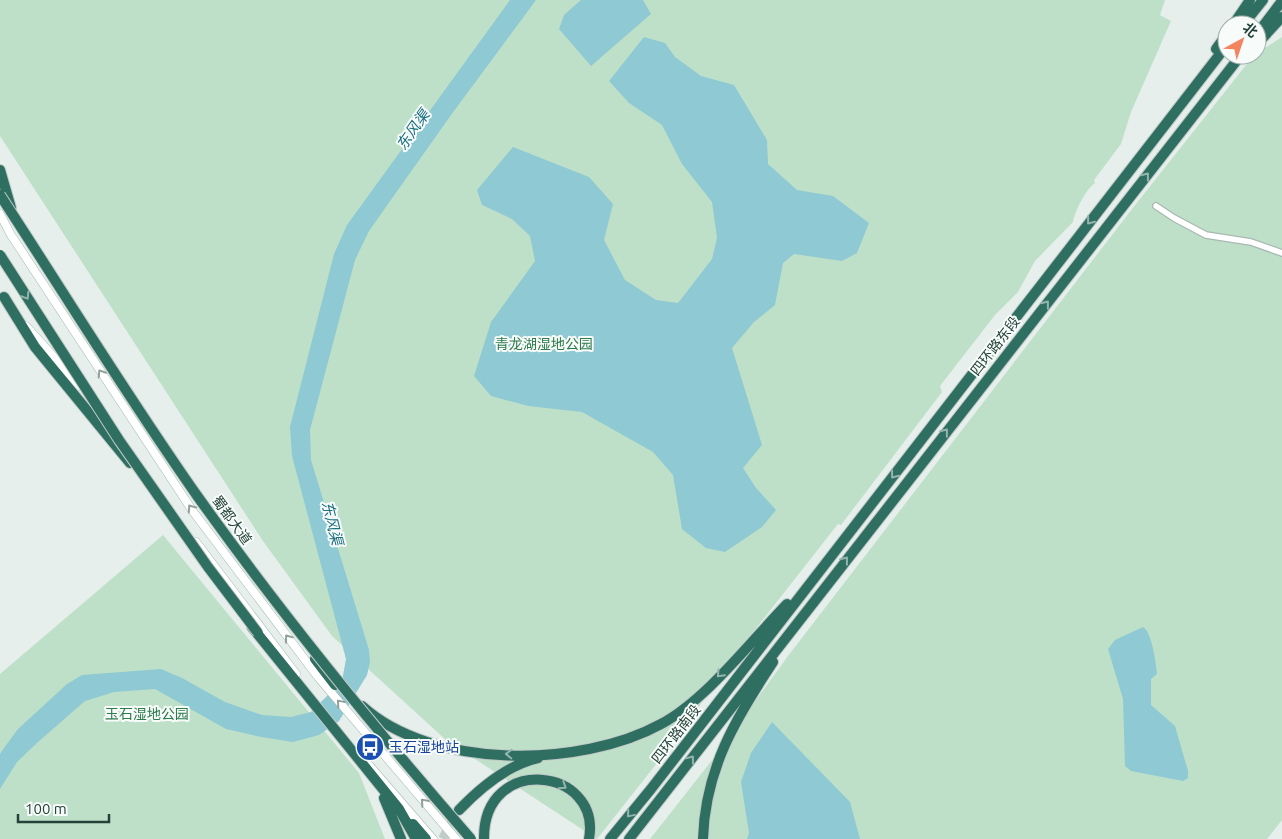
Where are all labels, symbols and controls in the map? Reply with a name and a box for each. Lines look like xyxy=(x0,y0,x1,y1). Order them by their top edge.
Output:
north arrow xyxy=(1217,15,1267,65)
text: 北 xyxy=(1240,19,1261,41)
water label: 东风渠 xyxy=(393,105,434,153)
one-way arrow xyxy=(1140,173,1149,182)
one-way arrow xyxy=(1087,215,1095,224)
one-way arrow xyxy=(20,291,30,300)
one-way arrow xyxy=(1040,301,1048,310)
street label: 四环路东段 xyxy=(967,313,1023,379)
park label: 青龙湖湿地公园 xyxy=(495,336,593,352)
one-way arrow xyxy=(97,369,107,378)
one-way arrow xyxy=(940,429,948,438)
one-way arrow xyxy=(892,469,900,478)
street label: 蜀都大道 xyxy=(209,493,255,547)
water label: 东风渠 xyxy=(319,499,347,549)
one-way arrow xyxy=(188,504,197,514)
one-way arrow xyxy=(839,557,847,566)
one-way arrow xyxy=(286,635,294,644)
one-way arrow xyxy=(717,668,726,677)
one-way arrow xyxy=(337,700,346,709)
street label: 四环路南段 xyxy=(648,701,704,767)
park label: 玉石湿地公园 xyxy=(105,706,189,722)
bus stop icon: 玉石湿地站 xyxy=(355,732,385,762)
place label: 玉石湿地站 xyxy=(389,739,459,755)
one-way arrow xyxy=(505,749,513,760)
one-way arrow xyxy=(685,755,694,765)
one-way arrow xyxy=(558,780,567,790)
scale bar xyxy=(18,792,109,824)
one-way arrow xyxy=(422,799,430,808)
text: 100 m xyxy=(25,800,67,817)
one-way arrow xyxy=(628,808,636,817)

